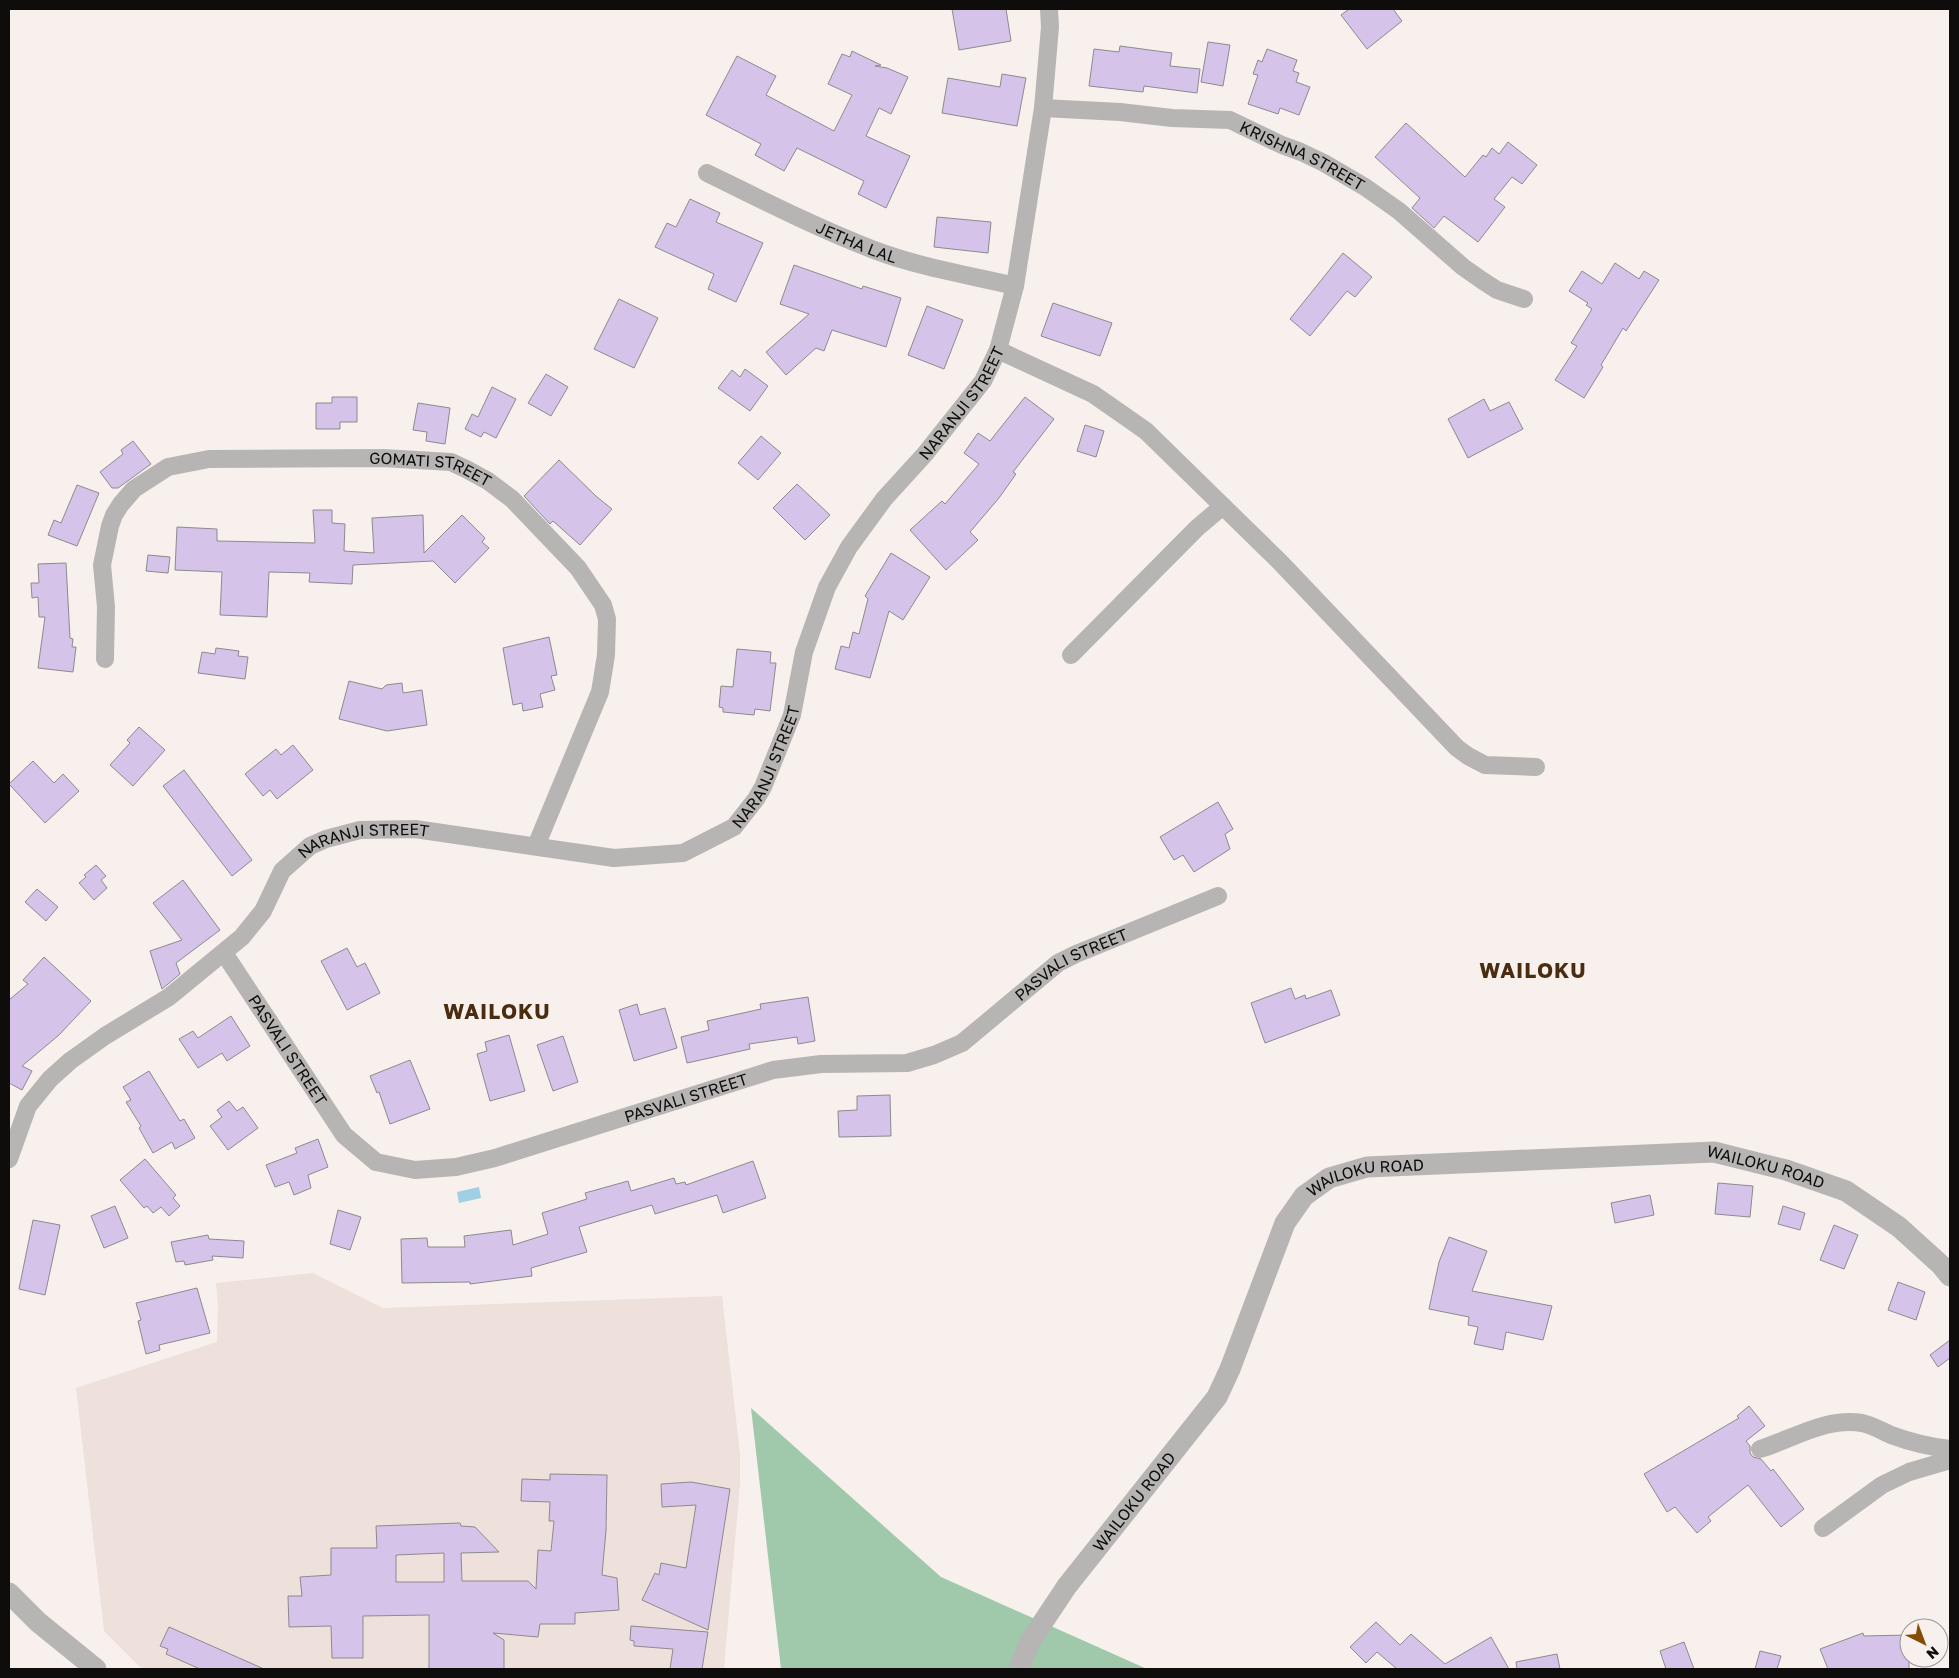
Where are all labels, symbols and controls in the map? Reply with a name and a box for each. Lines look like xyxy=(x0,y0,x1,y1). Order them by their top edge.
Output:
street label: KRISHNA STREET xyxy=(1237,116,1368,195)
street label: JETHA LAL xyxy=(813,217,899,267)
street label: NARANJI STREET xyxy=(914,343,1008,464)
street label: GOMATI STREET xyxy=(369,448,495,491)
street label: NARANJI STREET xyxy=(727,704,804,832)
street label: NARANJI STREET xyxy=(293,819,431,862)
street label: PASVALI STREET xyxy=(1010,924,1131,1005)
district label: WAILOKU xyxy=(1479,957,1587,983)
street label: PASVALI STREET xyxy=(244,991,332,1109)
district label: WAILOKU xyxy=(443,998,551,1024)
street label: PASVALI STREET xyxy=(622,1069,750,1127)
street label: WAILOKU ROAD xyxy=(1705,1141,1827,1193)
street label: WAILOKU ROAD xyxy=(1303,1155,1424,1201)
street label: WAILOKU ROAD xyxy=(1088,1448,1180,1556)
north arrow xyxy=(1899,1618,1949,1668)
text: N xyxy=(1923,1643,1943,1663)

